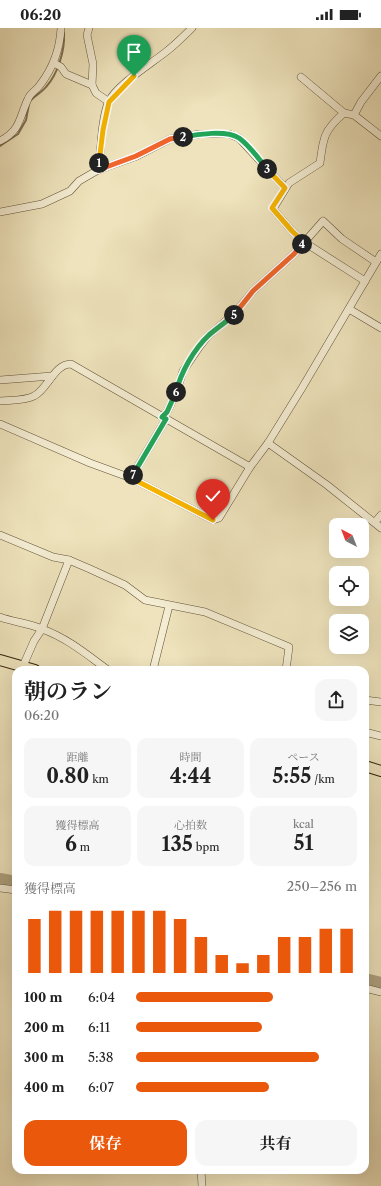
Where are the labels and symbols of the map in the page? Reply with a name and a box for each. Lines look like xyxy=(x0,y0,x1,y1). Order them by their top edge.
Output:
pin xyxy=(117,35,151,76)
pin: 2 xyxy=(173,127,193,147)
pin: 1 xyxy=(89,153,109,173)
pin: 3 xyxy=(257,159,277,179)
pin: 4 xyxy=(292,234,312,254)
pin: 5 xyxy=(224,305,244,325)
pin: 6 xyxy=(166,382,186,402)
pin: 7 xyxy=(123,465,143,485)
pin xyxy=(196,479,230,520)
north arrow xyxy=(329,518,369,558)

